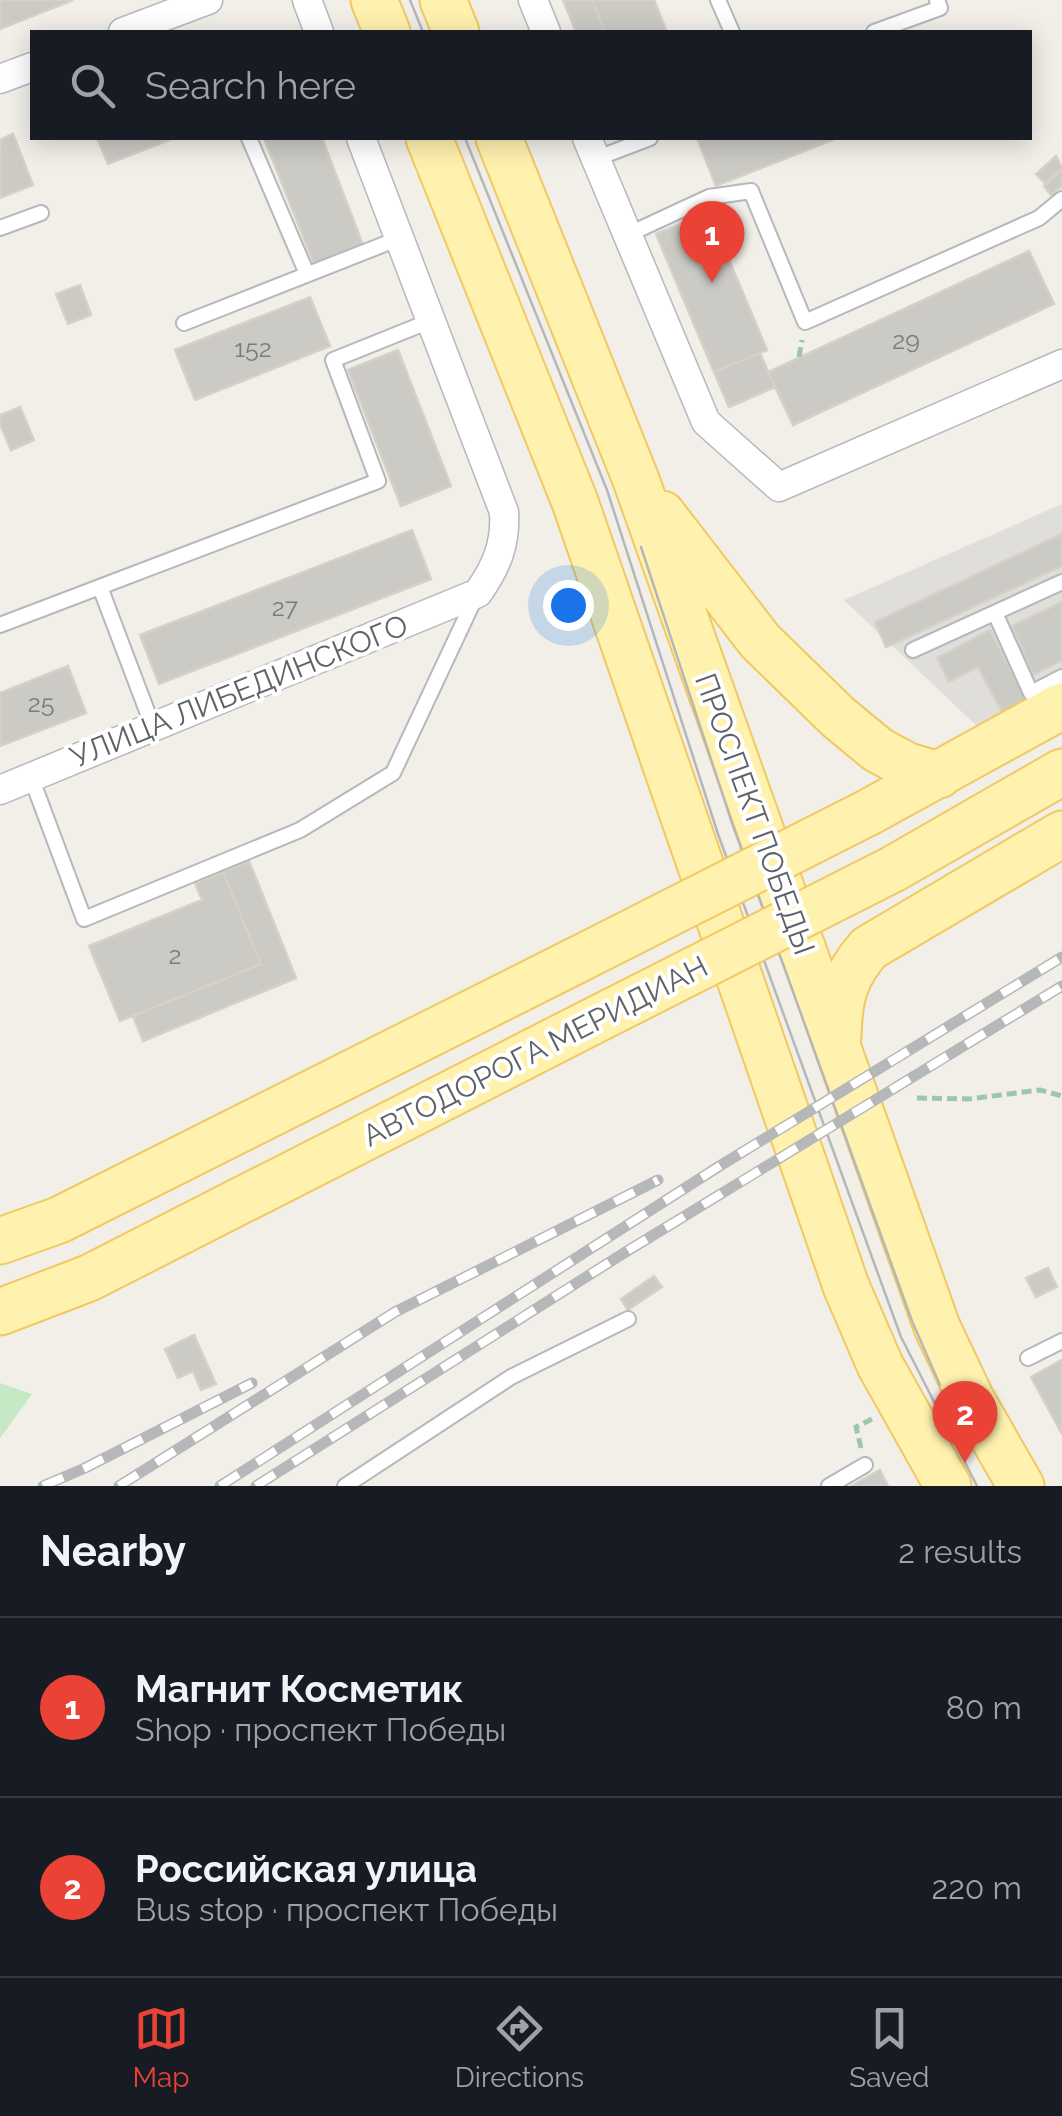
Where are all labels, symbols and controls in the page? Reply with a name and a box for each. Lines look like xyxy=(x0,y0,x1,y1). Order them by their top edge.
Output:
search box xyxy=(30,30,1032,140)
icon: search xyxy=(65,58,120,113)
text: Search here xyxy=(145,63,356,108)
pin: 1 xyxy=(680,200,744,283)
house number: 29 xyxy=(892,325,920,355)
house number: 152 xyxy=(234,333,272,363)
your location xyxy=(543,580,594,631)
house number: 27 xyxy=(272,592,299,622)
street label: УЛИЦА ЛИБЕДИНСКОГО xyxy=(65,607,413,775)
street label: ПРОСПЕКТ ПОБЕДЫ xyxy=(688,669,822,959)
house number: 25 xyxy=(28,688,54,718)
house number: 2 xyxy=(168,940,182,970)
street label: АВТОДОРОГА МЕРИДИАН xyxy=(357,949,713,1153)
pin: 2 xyxy=(932,1380,998,1463)
text: Nearby xyxy=(40,1527,186,1576)
text: 2 results xyxy=(898,1533,1022,1570)
text: Магнит Косметик xyxy=(135,1666,463,1711)
text: 1 xyxy=(65,1689,80,1726)
text: 80 m xyxy=(946,1689,1022,1726)
text: Shop · проспект Победы xyxy=(135,1711,506,1748)
text: Российская улица xyxy=(135,1846,477,1891)
text: 2 xyxy=(63,1869,82,1906)
text: 220 m xyxy=(932,1869,1022,1906)
text: Bus stop · проспект Победы xyxy=(135,1891,558,1928)
tab: Map xyxy=(133,2001,190,2094)
tab: Directions xyxy=(455,2001,584,2094)
tab: Saved xyxy=(849,2001,929,2094)

